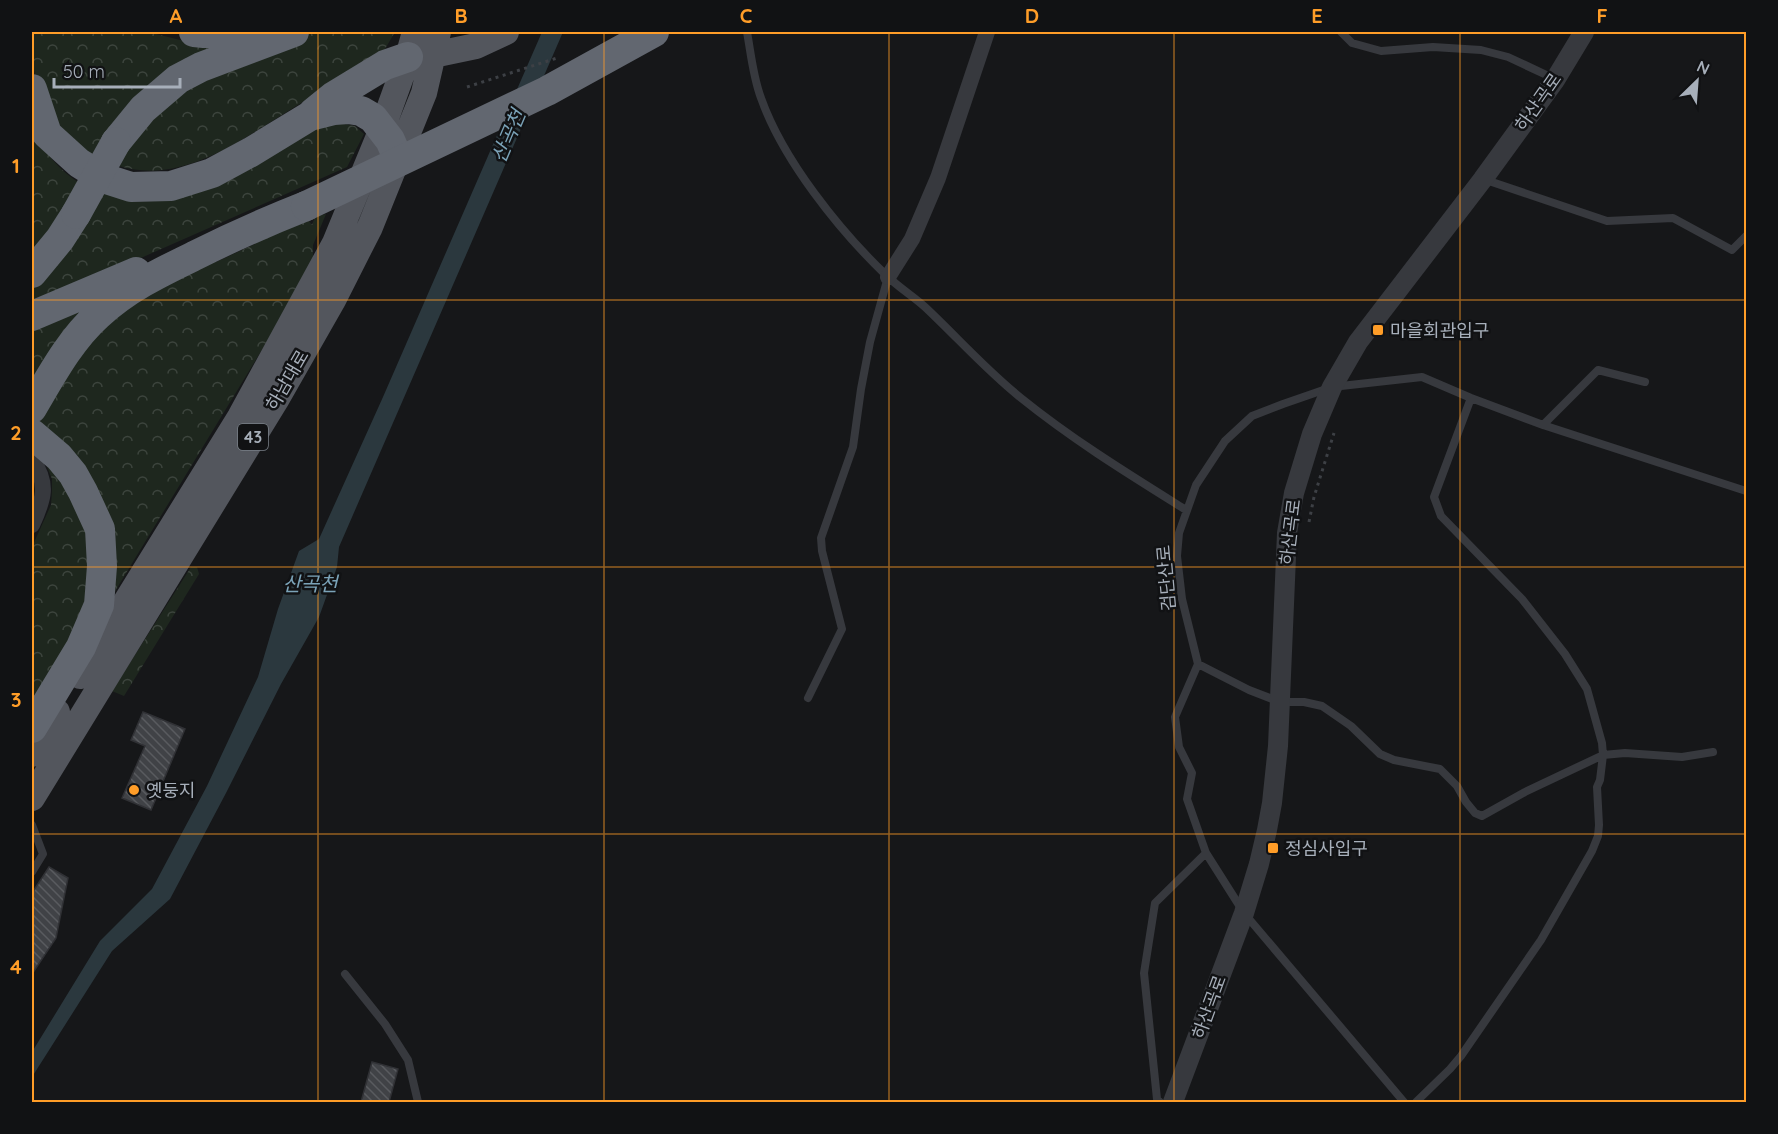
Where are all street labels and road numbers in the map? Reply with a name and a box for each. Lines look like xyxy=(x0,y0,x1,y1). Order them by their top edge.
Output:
street label: 하산곡로 xyxy=(1510,68,1566,136)
street label: 하남대로 xyxy=(260,346,314,414)
road number: 43 xyxy=(238,424,268,450)
street label: 하산곡로 xyxy=(1275,498,1305,566)
street label: 검단산로 xyxy=(1152,544,1180,612)
street label: 하산곡로 xyxy=(1187,972,1231,1042)

